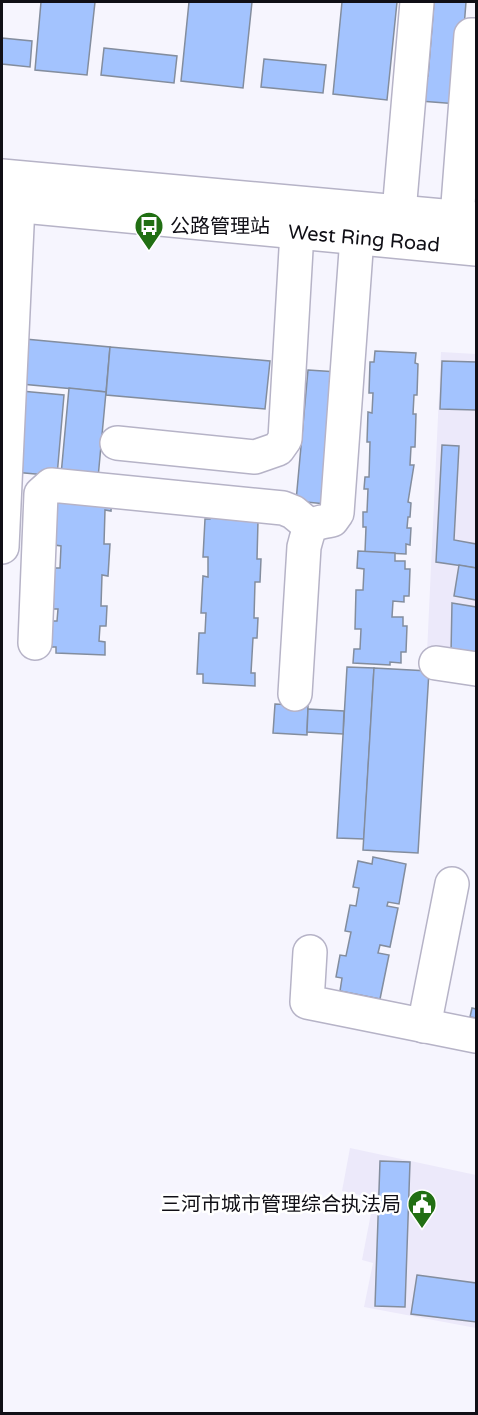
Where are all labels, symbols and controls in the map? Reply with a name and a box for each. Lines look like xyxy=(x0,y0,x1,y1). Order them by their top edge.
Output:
bus stop icon: 公路管理站 xyxy=(133,210,165,252)
place label: 公路管理站 xyxy=(170,215,270,239)
street label: West Ring Road xyxy=(287,220,441,258)
public building icon: 三河市城市管理综合执法局 xyxy=(406,1188,438,1230)
place label: 三河市城市管理综合执法局 xyxy=(161,1193,401,1217)

